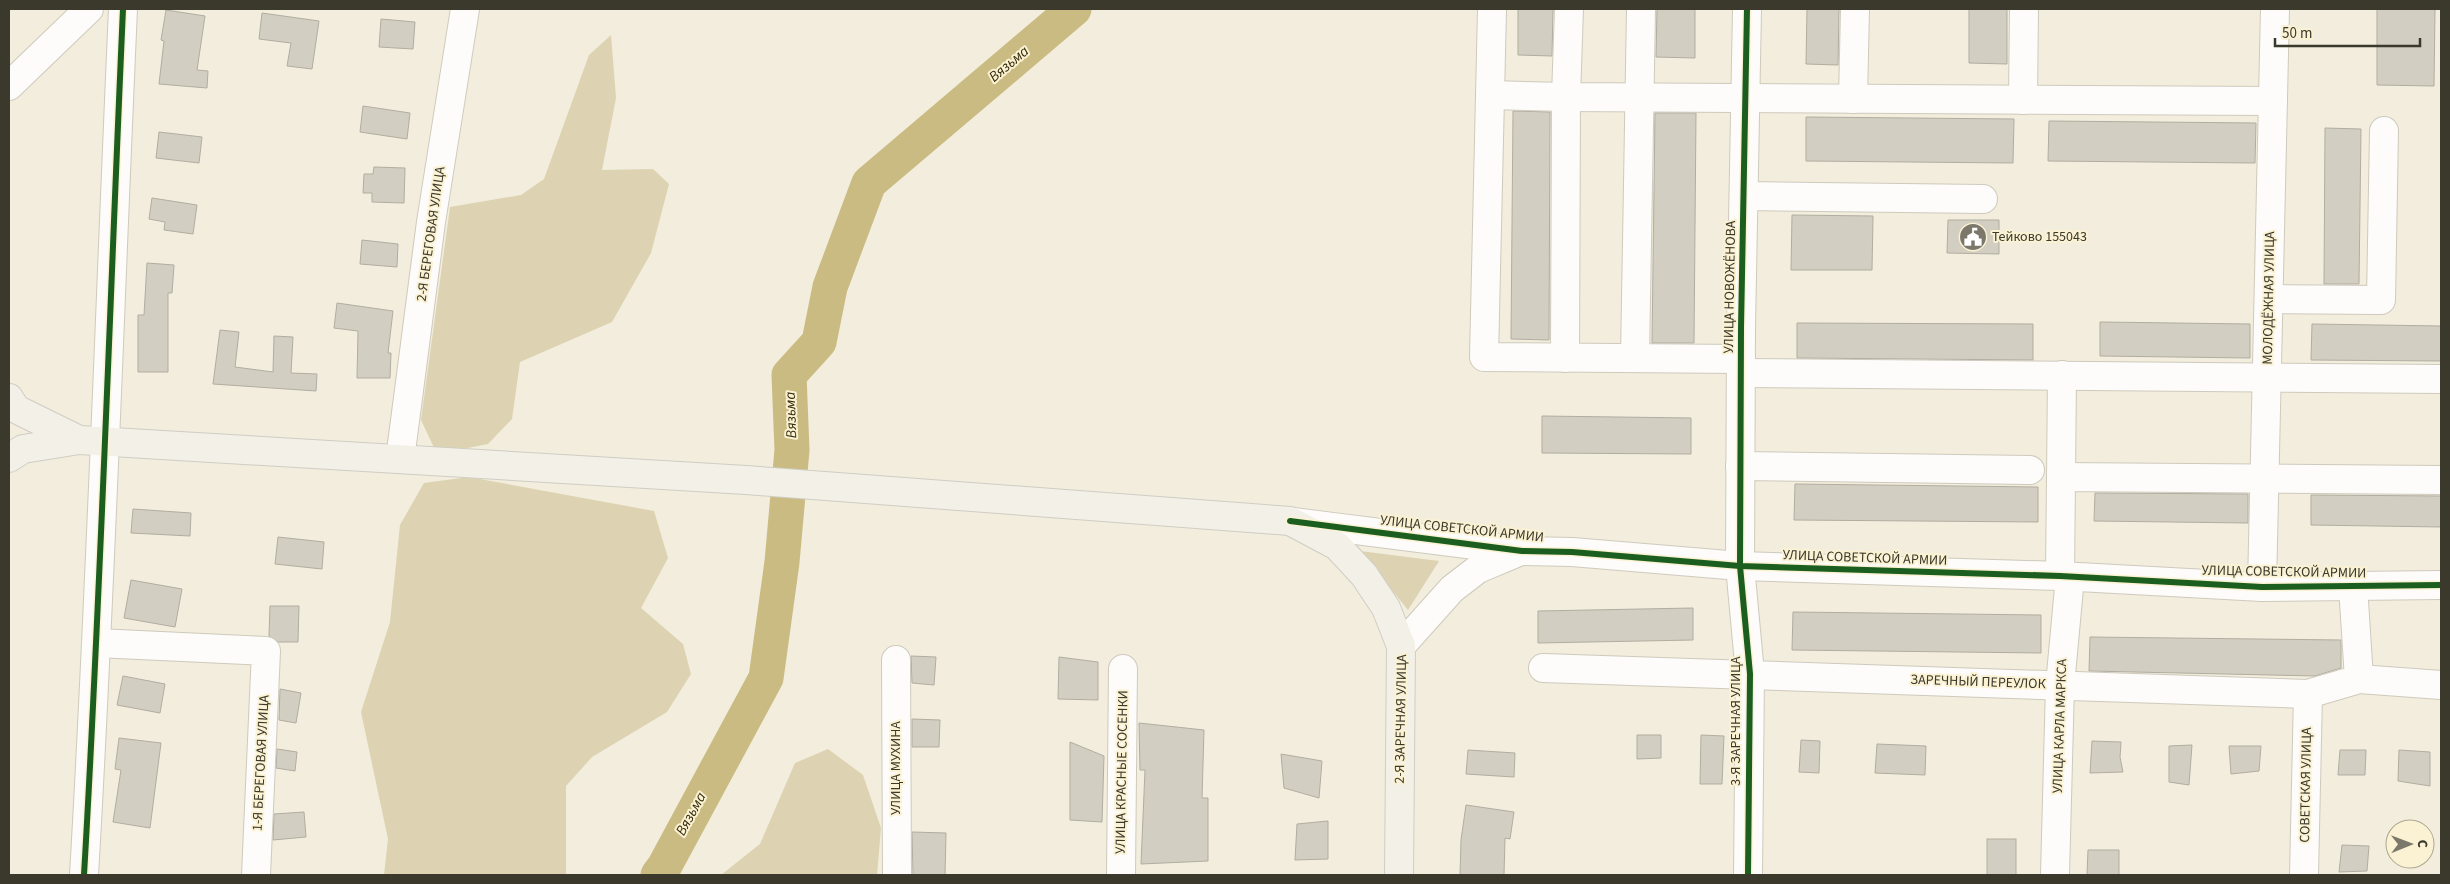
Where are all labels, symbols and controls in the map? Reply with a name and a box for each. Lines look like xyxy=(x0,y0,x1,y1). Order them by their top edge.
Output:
scale bar xyxy=(2275,15,2420,47)
text: 50 m xyxy=(2282,23,2312,44)
water label: Вязьма xyxy=(984,41,1034,87)
street label: 2-Я БЕРЕГОВАЯ УЛИЦА xyxy=(412,165,450,303)
street label: УЛИЦА НОВОЖЁНОВА xyxy=(1719,220,1741,354)
public building icon: Тейково 155043 xyxy=(1958,222,1988,252)
place label: Тейково 155043 xyxy=(1992,227,2087,247)
street label: МОЛОДЁЖНАЯ УЛИЦА xyxy=(2258,231,2280,365)
water label: Вязьма xyxy=(780,391,802,439)
street label: УЛИЦА СОВЕТСКОЙ АРМИИ xyxy=(1379,510,1545,548)
street label: УЛИЦА СОВЕТСКОЙ АРМИИ xyxy=(1782,545,1948,571)
street label: УЛИЦА СОВЕТСКОЙ АРМИИ xyxy=(2201,561,2367,583)
street label: 2-Я ЗАРЕЧНАЯ УЛИЦА xyxy=(1390,654,1412,784)
street label: 3-Я ЗАРЕЧНАЯ УЛИЦА xyxy=(1726,656,1746,786)
street label: УЛИЦА КАРЛА МАРКСА xyxy=(2048,658,2072,794)
street label: ЗАРЕЧНЫЙ ПЕРЕУЛОК xyxy=(1910,670,2047,694)
street label: УЛИЦА КРАСНЫЕ СОСЕНКИ xyxy=(1111,690,1133,854)
street label: 1-Я БЕРЕГОВАЯ УЛИЦА xyxy=(247,694,275,832)
street label: УЛИЦА МУХИНА xyxy=(886,721,906,815)
street label: СОВЕТСКАЯ УЛИЦА xyxy=(2295,727,2317,843)
water label: Вязьма xyxy=(671,789,711,839)
north arrow xyxy=(2385,819,2435,869)
text: С xyxy=(2412,840,2432,848)

